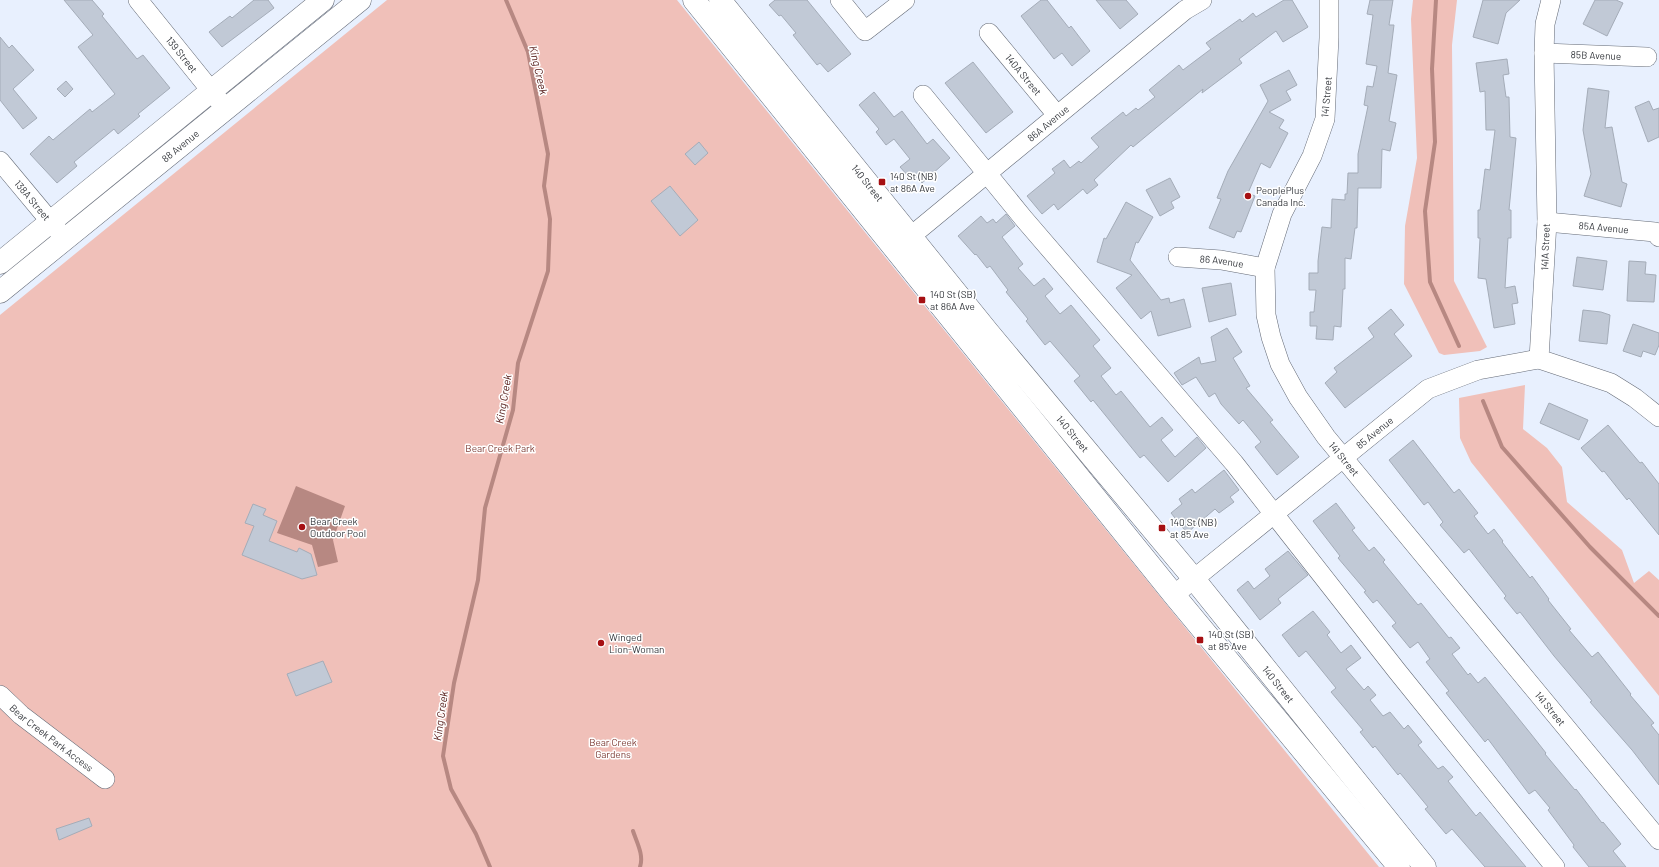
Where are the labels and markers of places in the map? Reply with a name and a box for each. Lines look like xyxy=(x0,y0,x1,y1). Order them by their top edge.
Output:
place label: 140 St (NB) at 86A Ave xyxy=(890,170,937,194)
marker: 140 St (NB) at 86A Ave xyxy=(877,177,887,187)
place label: PeoplePlus Canada Inc. xyxy=(1256,184,1306,208)
marker: PeoplePlus Canada Inc. xyxy=(1243,191,1253,201)
place label: 140 St (SB) at 86A Ave xyxy=(930,288,976,312)
marker: 140 St (SB) at 86A Ave xyxy=(917,295,927,305)
place label: Bear Creek Outdoor Pool xyxy=(310,515,366,539)
place label: 140 St (NB) at 85 Ave xyxy=(1170,516,1217,540)
marker: Bear Creek Outdoor Pool xyxy=(297,522,307,532)
marker: 140 St (NB) at 85 Ave xyxy=(1157,523,1167,533)
place label: 140 St (SB) at 85 Ave xyxy=(1208,628,1254,652)
place label: Winged Lion-Woman xyxy=(609,631,664,655)
marker: 140 St (SB) at 85 Ave xyxy=(1195,635,1205,645)
marker: Winged Lion-Woman xyxy=(596,638,606,648)

